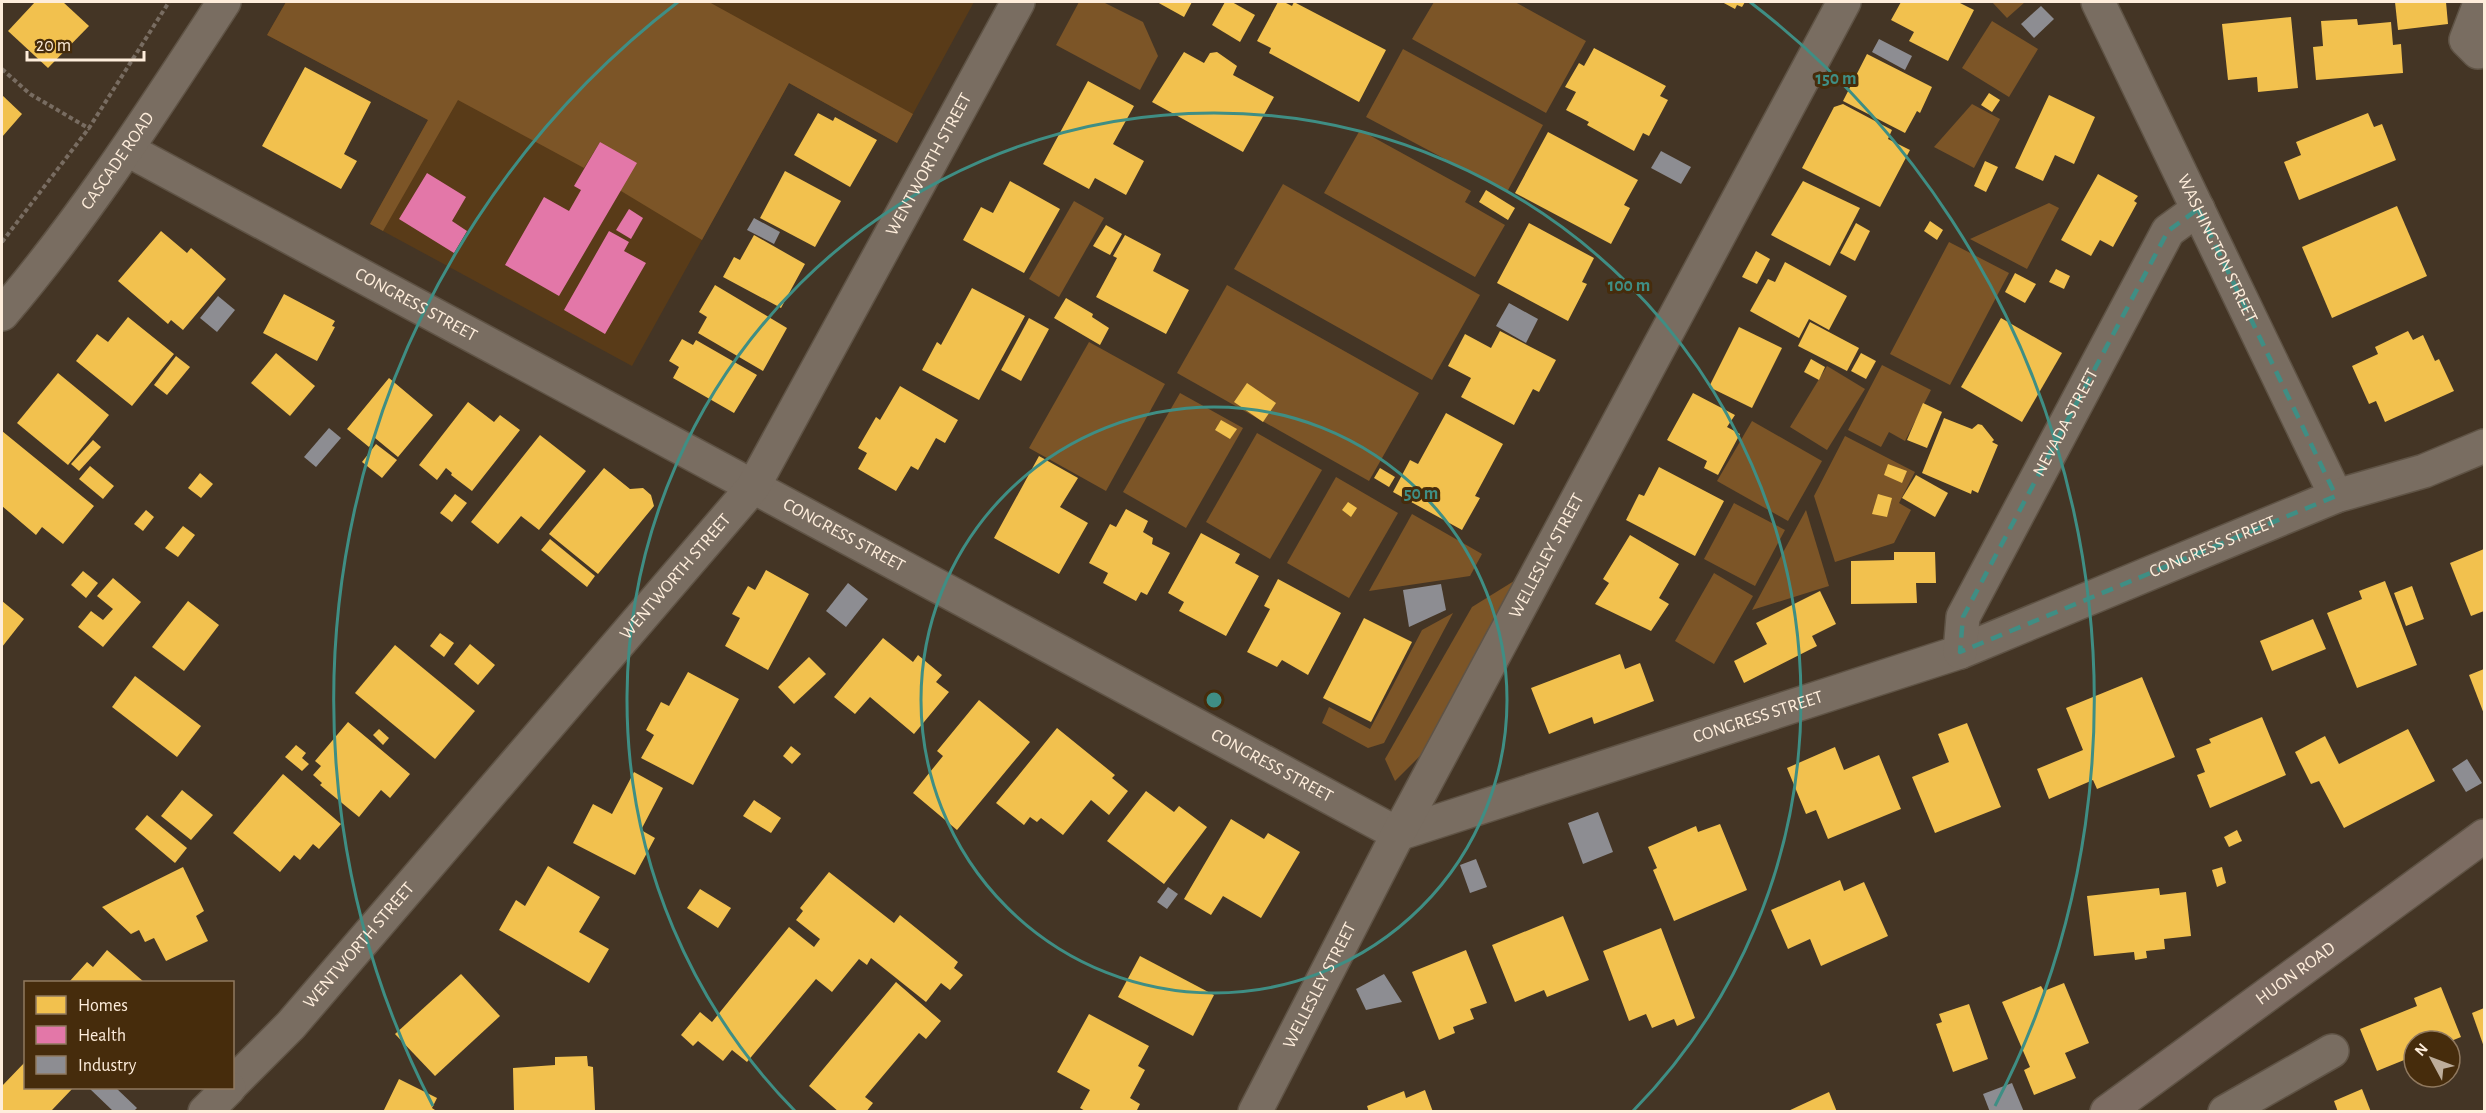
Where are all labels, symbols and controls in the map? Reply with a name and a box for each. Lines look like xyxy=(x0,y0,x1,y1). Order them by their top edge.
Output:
scale bar xyxy=(27,24,144,62)
text: 20 m xyxy=(36,37,71,55)
text: 150 m xyxy=(1816,70,1856,88)
street label: WENTWORTH STREET xyxy=(883,90,975,239)
street label: CASCADE ROAD xyxy=(78,109,158,213)
street label: WASHINGTON STREET xyxy=(2174,172,2260,326)
street label: CONGRESS STREET xyxy=(352,265,480,345)
text: 100 m xyxy=(1608,277,1650,295)
street label: NEVADA STREET xyxy=(2030,366,2102,480)
text: 50 m xyxy=(1404,485,1438,503)
street label: WELLESLEY STREET xyxy=(1506,490,1588,621)
street label: CONGRESS STREET xyxy=(780,495,908,576)
street label: WENTWORTH STREET xyxy=(617,510,735,643)
street label: CONGRESS STREET xyxy=(2147,513,2279,581)
street label: CONGRESS STREET xyxy=(1691,688,1826,747)
centre of rings xyxy=(1204,690,1224,710)
street label: CONGRESS STREET xyxy=(1208,726,1336,806)
street label: WENTWORTH STREET xyxy=(300,879,418,1012)
street label: WELLESLEY STREET xyxy=(1280,920,1360,1052)
street label: HUON ROAD xyxy=(2253,939,2339,1009)
legend xyxy=(24,981,234,1089)
text: Homes xyxy=(78,997,128,1015)
text: Health xyxy=(78,1027,126,1045)
north arrow xyxy=(2402,1029,2462,1089)
text: N xyxy=(2412,1040,2431,1059)
text: Industry xyxy=(78,1057,137,1075)

